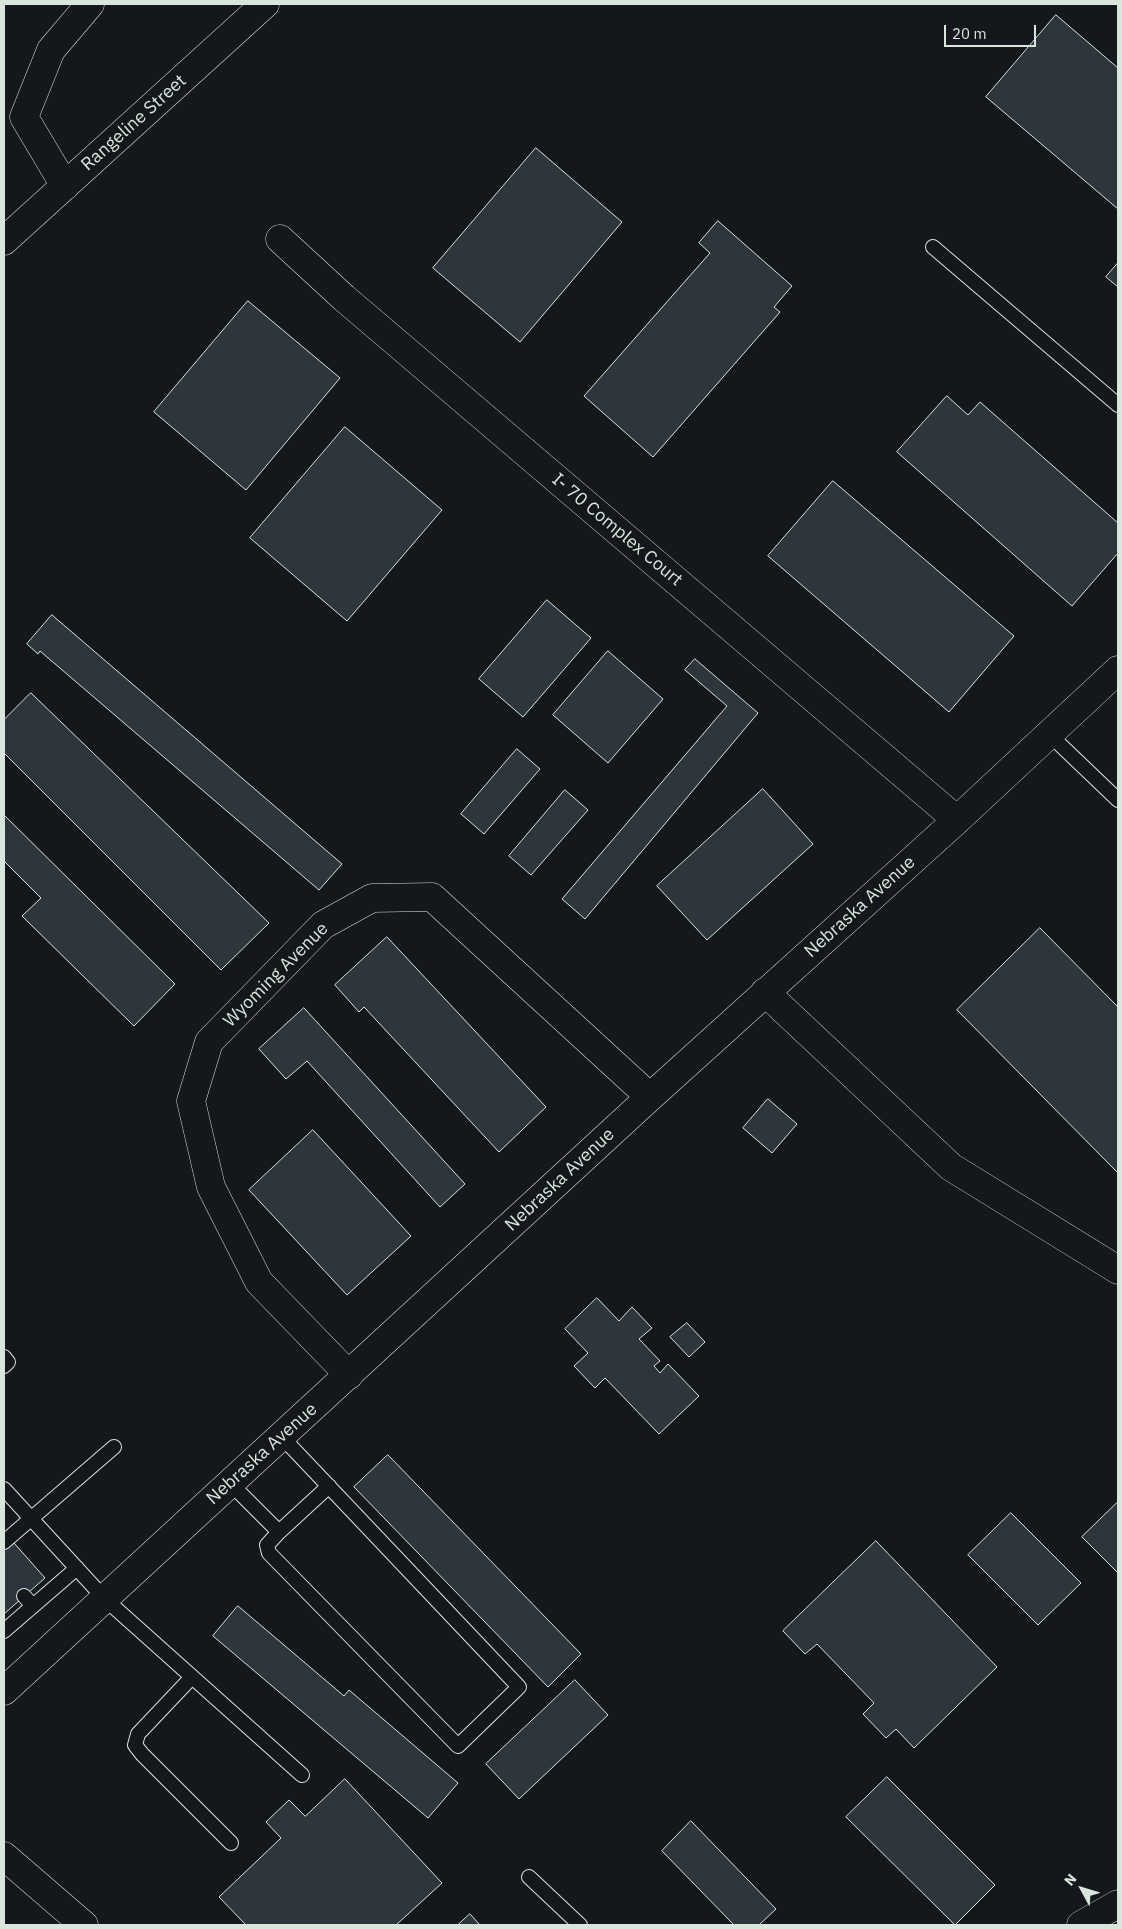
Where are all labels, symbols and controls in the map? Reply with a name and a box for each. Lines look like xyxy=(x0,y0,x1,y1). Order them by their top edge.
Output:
scale bar xyxy=(947,15,1040,47)
text: 20 m xyxy=(952,24,987,43)
street label: Rangeline Street xyxy=(77,70,191,176)
street label: I- 70 Complex Court xyxy=(547,469,687,591)
street label: Nebraska Avenue xyxy=(800,852,920,962)
street label: Wyoming Avenue xyxy=(219,918,333,1032)
street label: Nebraska Avenue xyxy=(501,1124,619,1236)
street label: Nebraska Avenue xyxy=(202,1399,322,1509)
north arrow xyxy=(1057,1864,1107,1914)
text: N xyxy=(1060,1870,1081,1889)

